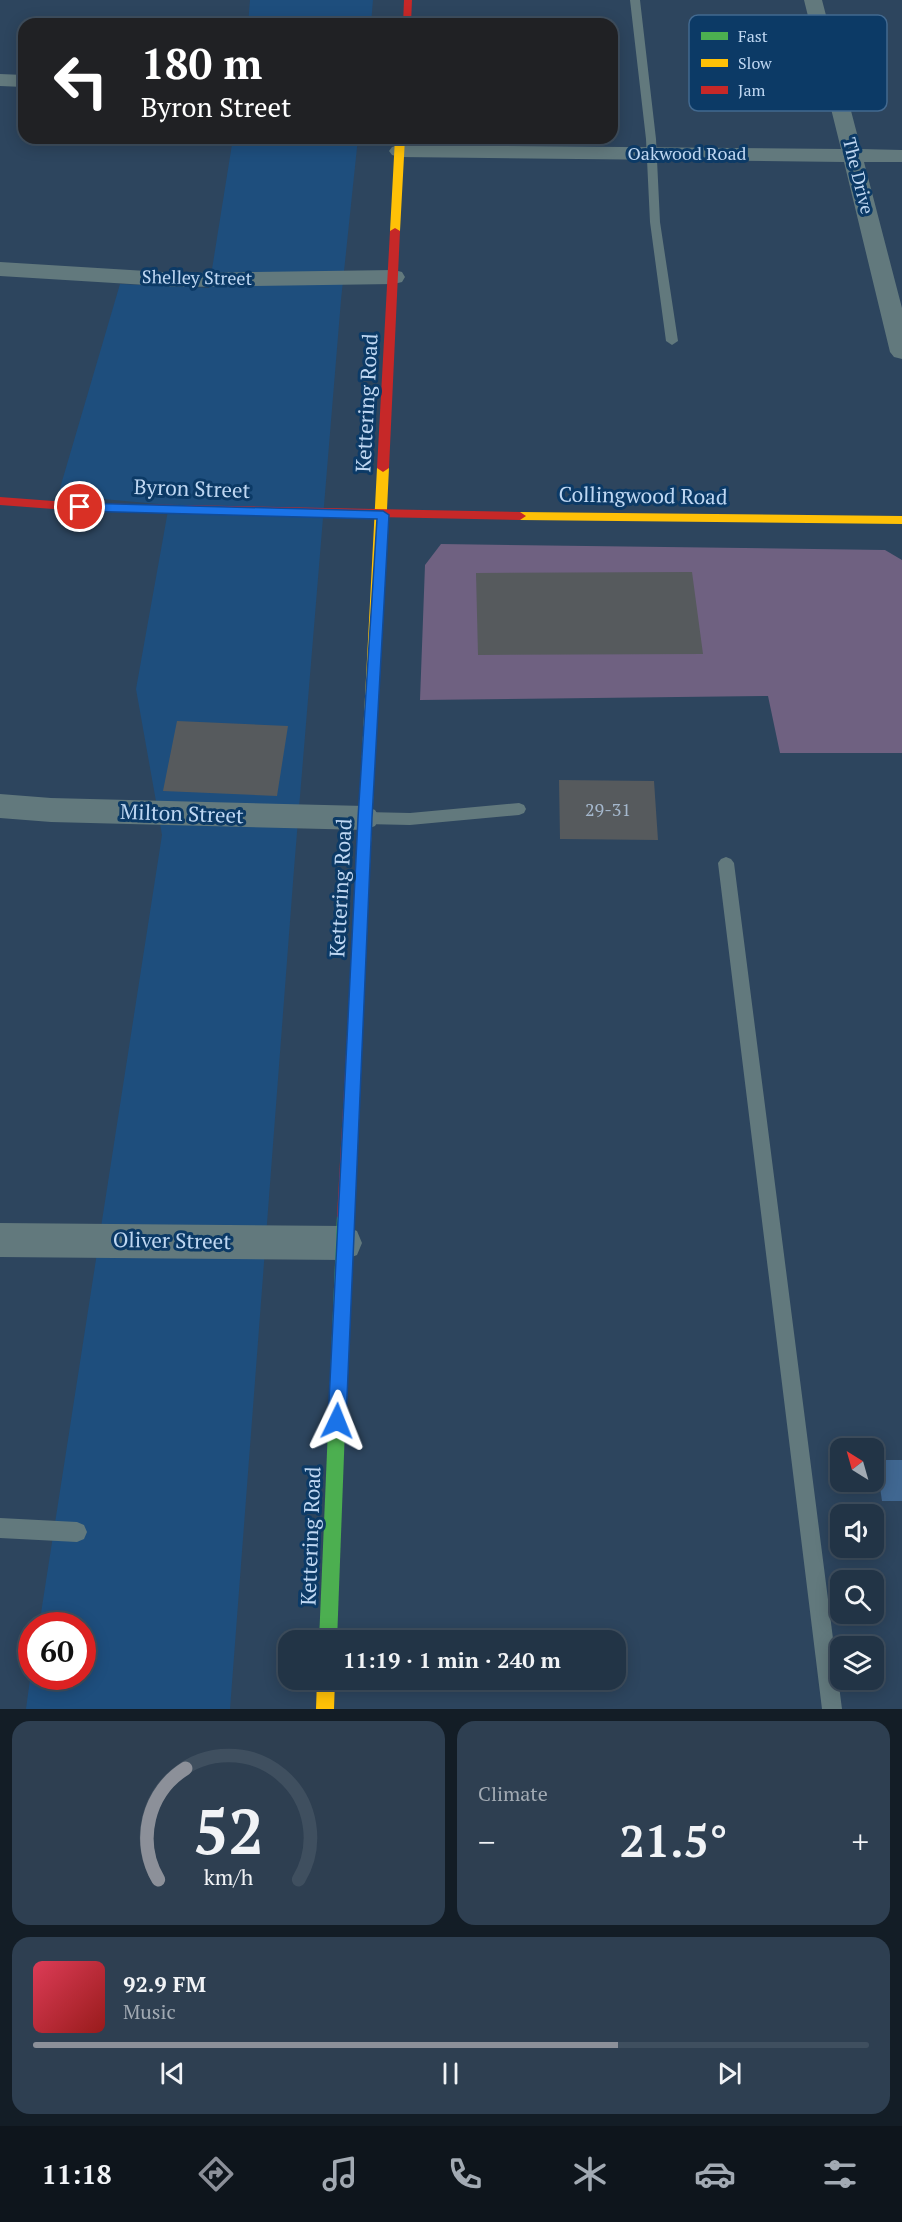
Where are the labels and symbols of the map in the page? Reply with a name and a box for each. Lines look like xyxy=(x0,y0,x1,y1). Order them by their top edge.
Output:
legend xyxy=(689,15,887,111)
text: Fast xyxy=(738,25,768,47)
text: Slow xyxy=(738,52,772,74)
text: Jam xyxy=(738,79,766,101)
street label: The Drive xyxy=(838,135,880,217)
street label: Oakwood Road xyxy=(628,141,747,165)
street label: Shelley Street xyxy=(142,264,253,290)
street label: Kettering Road xyxy=(348,332,384,473)
street label: Byron Street xyxy=(133,472,251,504)
street label: Collingwood Road xyxy=(558,480,728,510)
pin xyxy=(54,481,105,532)
street label: Milton Street xyxy=(120,797,245,829)
house number: 29-31 xyxy=(585,797,631,821)
street label: Kettering Road xyxy=(322,817,358,958)
street label: Oliver Street xyxy=(113,1225,232,1255)
position arrow xyxy=(305,1389,369,1453)
north arrow xyxy=(830,1438,884,1492)
street label: Kettering Road xyxy=(294,1466,326,1606)
speed limit sign: 60 xyxy=(18,1612,96,1690)

